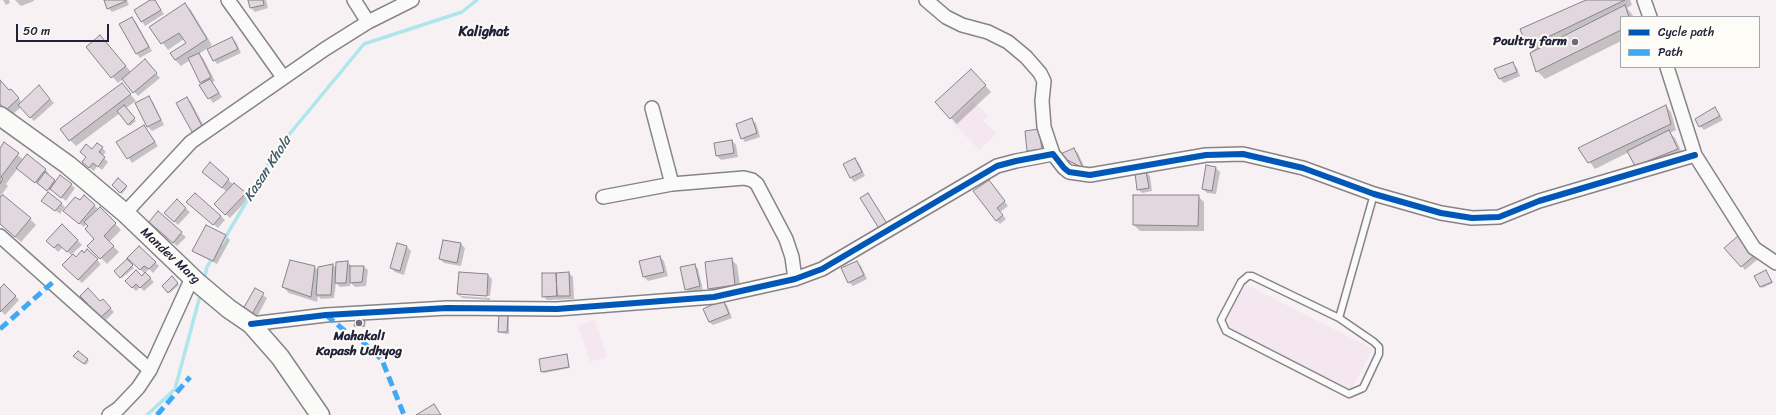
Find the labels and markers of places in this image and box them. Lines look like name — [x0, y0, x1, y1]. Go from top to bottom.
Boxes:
place label: Poultry farm — [1493, 34, 1567, 50]
marker: Poultry farm — [1570, 37, 1580, 47]
marker: Mahakali Kapash Udhyog — [354, 318, 364, 328]
place label: Mahakali Kapash Udhyog — [316, 329, 402, 360]

